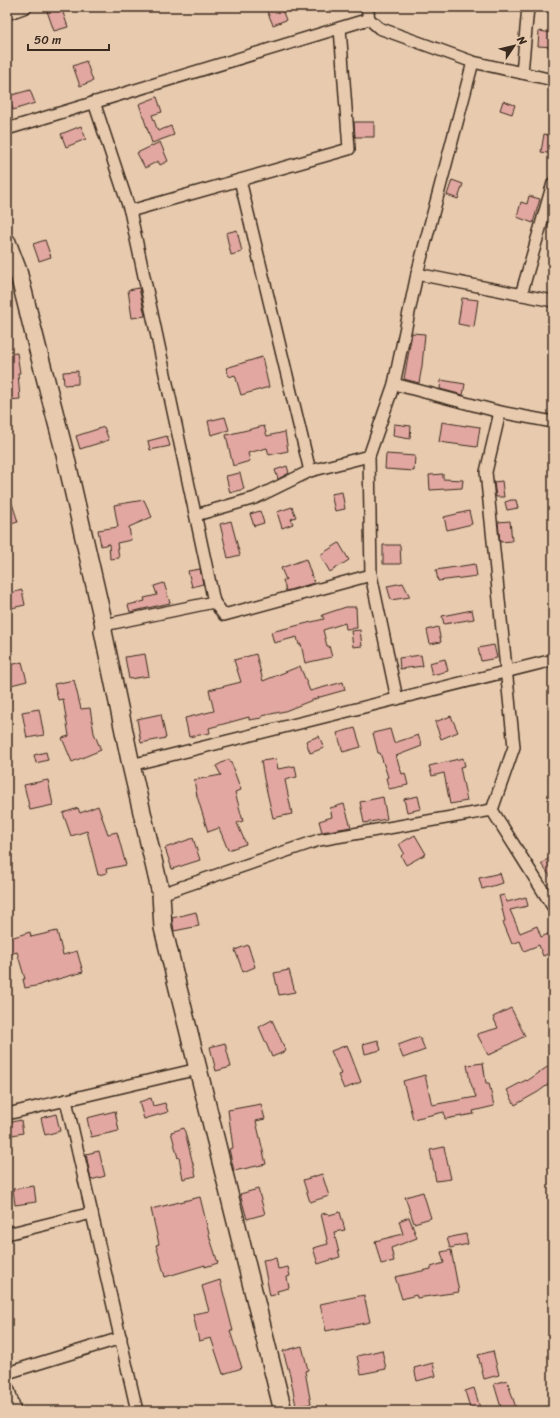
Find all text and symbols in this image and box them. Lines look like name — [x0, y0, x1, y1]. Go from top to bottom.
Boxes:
scale bar — [28, 26, 109, 52]
north arrow — [494, 26, 534, 66]
text: 50 m — [34, 29, 61, 51]
text: N — [511, 31, 532, 49]

